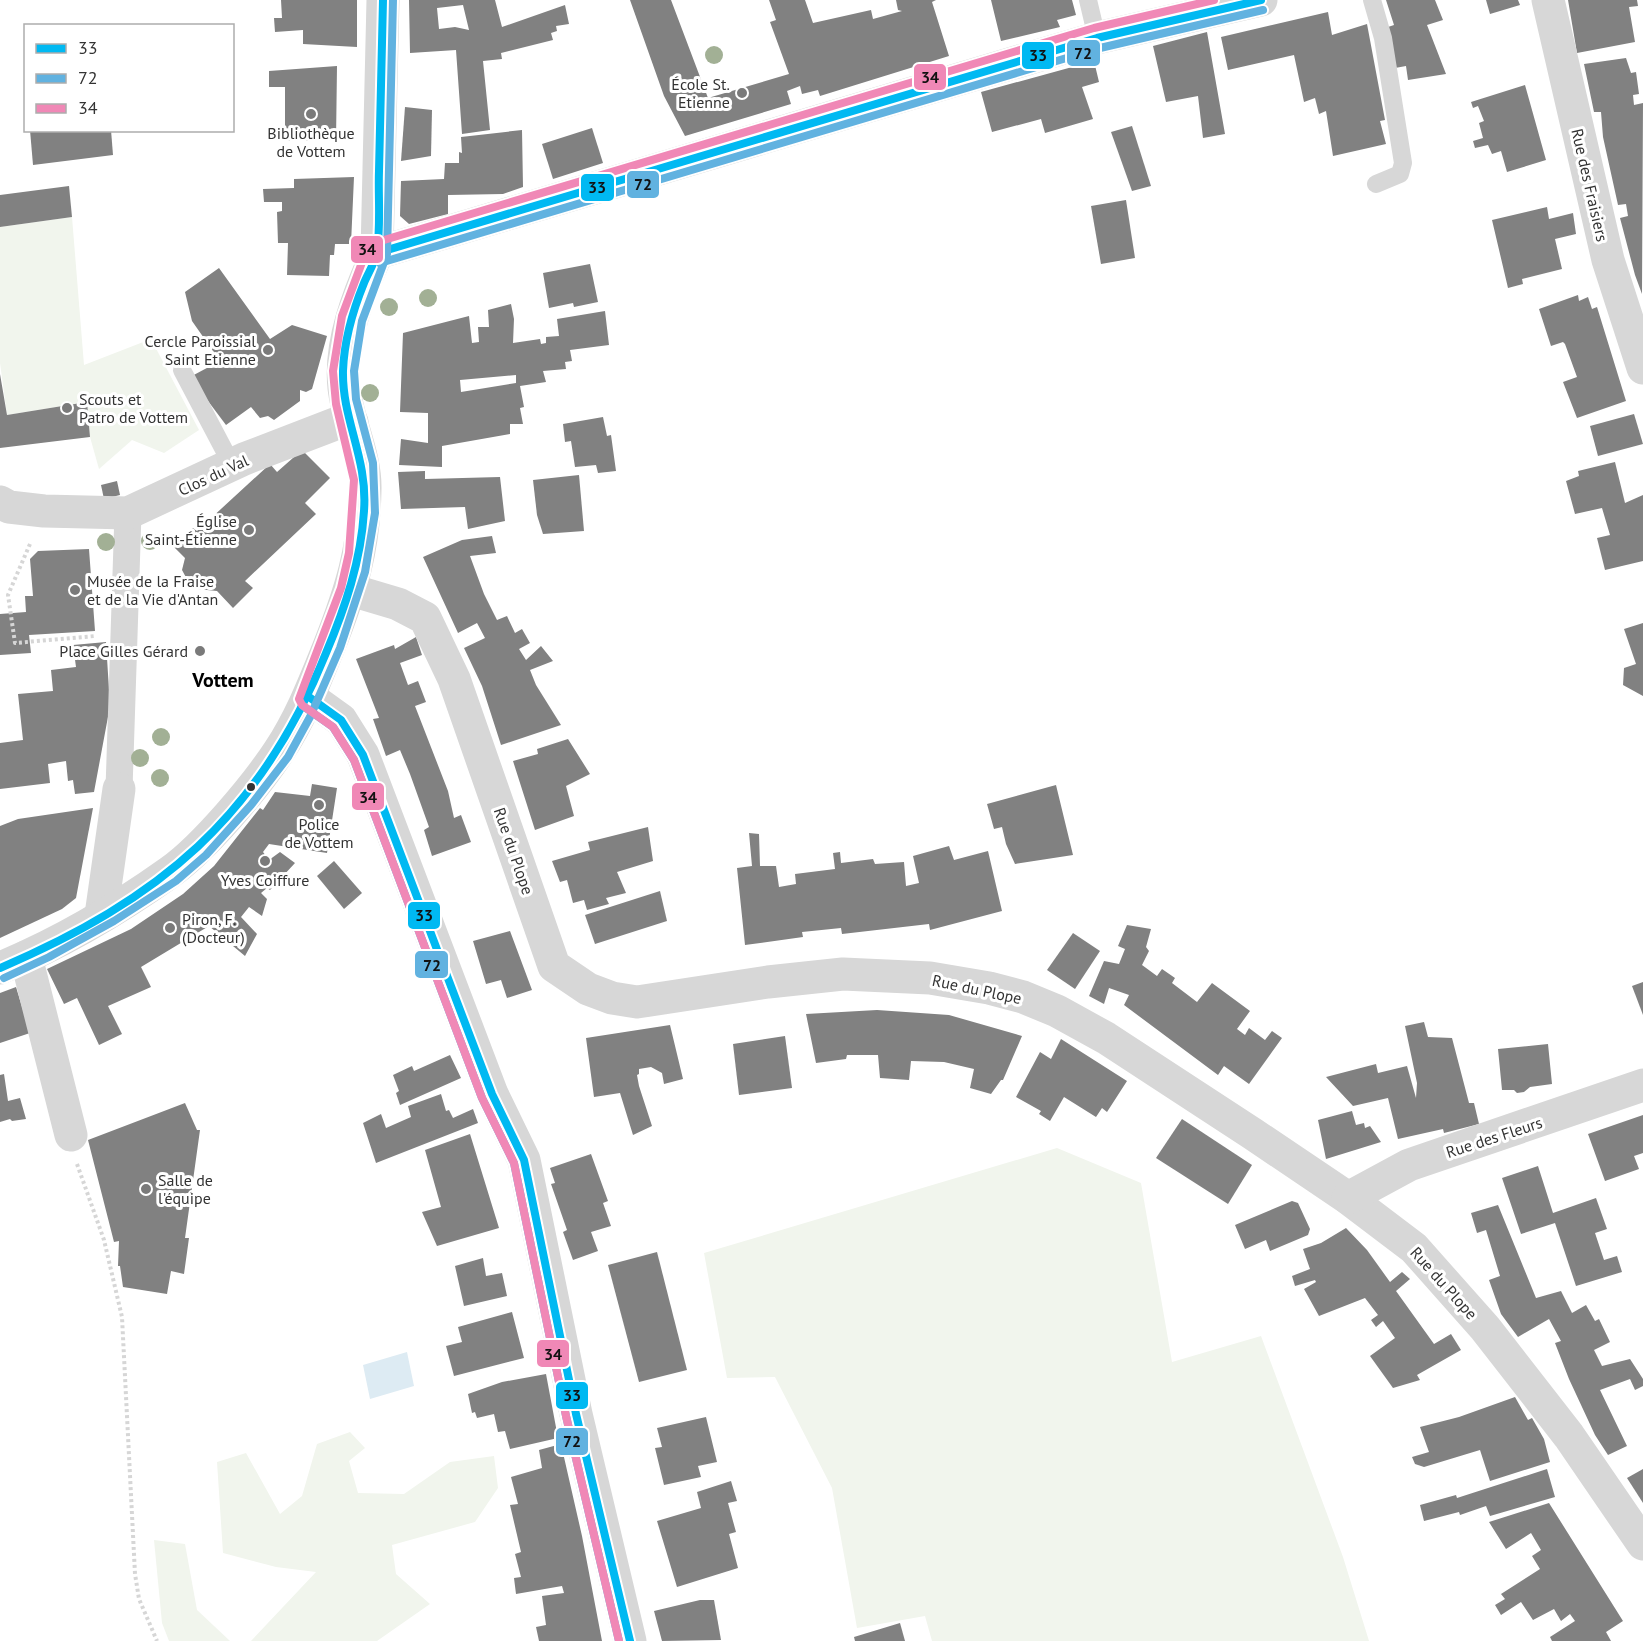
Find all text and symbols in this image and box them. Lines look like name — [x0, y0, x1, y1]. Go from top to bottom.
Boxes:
legend — [24, 24, 234, 132]
text: 33 — [78, 36, 98, 59]
line badge: 72 — [1066, 39, 1101, 67]
line badge: 33 — [1021, 41, 1055, 70]
text: 72 — [1074, 43, 1092, 63]
text: 33 — [1029, 45, 1047, 65]
line badge: 34 — [913, 63, 947, 91]
text: 72 — [78, 66, 98, 89]
text: 34 — [921, 67, 939, 87]
place label: École St. Etienne — [671, 74, 730, 112]
marker: École St. Etienne — [735, 86, 749, 100]
text: 34 — [78, 96, 98, 119]
marker: Bibliothèque de Vottem — [304, 107, 318, 121]
place label: Bibliothèque de Vottem — [267, 123, 355, 161]
street label: Rue des Fraisiers — [1567, 127, 1613, 244]
line badge: 72 — [626, 170, 660, 199]
line badge: 33 — [580, 173, 615, 202]
text: 72 — [634, 174, 652, 194]
text: 33 — [588, 177, 606, 197]
line badge: 34 — [350, 235, 384, 264]
text: 34 — [358, 239, 376, 259]
place label: Cercle Paroissial Saint Etienne — [145, 331, 256, 369]
marker: Cercle Paroissial Saint Etienne — [261, 343, 275, 357]
place label: Scouts et Patro de Vottem — [79, 389, 188, 427]
marker: Scouts et Patro de Vottem — [60, 401, 74, 415]
street label: Clos du Val — [175, 450, 252, 500]
place label: Église Saint-Étienne — [145, 511, 237, 549]
marker: Église Saint-Étienne — [242, 523, 256, 537]
place label: Musée de la Fraise et de la Vie d'Antan — [87, 571, 218, 609]
marker: Musée de la Fraise et de la Vie d'Antan — [68, 583, 82, 597]
place label: Place Gilles Gérard — [59, 641, 188, 661]
marker: Place Gilles Gérard — [193, 644, 207, 658]
district label: Vottem — [191, 667, 254, 693]
unlabelled marker — [245, 781, 257, 793]
line badge: 34 — [351, 782, 385, 811]
text: 34 — [359, 787, 377, 807]
marker: Police de Vottem — [312, 798, 326, 812]
street label: Rue du Plope — [490, 805, 538, 897]
place label: Police de Vottem — [284, 814, 354, 852]
marker: Yves Coiffure — [258, 854, 272, 868]
place label: Yves Coiffure — [221, 870, 309, 890]
line badge: 33 — [407, 901, 441, 930]
text: 33 — [415, 905, 433, 925]
place label: Piron, F. (Docteur) — [182, 909, 245, 947]
marker: Piron, F. (Docteur) — [163, 921, 177, 935]
line badge: 72 — [414, 950, 449, 979]
text: 72 — [423, 955, 441, 975]
street label: Rue du Plope — [930, 970, 1024, 1008]
street label: Rue des Fleurs — [1443, 1112, 1545, 1162]
place label: Salle de l'équipe — [158, 1170, 213, 1208]
marker: Salle de l'équipe — [139, 1182, 153, 1196]
street label: Rue du Plope — [1406, 1243, 1482, 1323]
line badge: 34 — [536, 1339, 570, 1368]
text: 34 — [544, 1344, 562, 1364]
line badge: 33 — [555, 1381, 589, 1410]
text: 33 — [563, 1385, 581, 1405]
line badge: 72 — [555, 1427, 589, 1456]
text: 72 — [563, 1431, 581, 1451]

